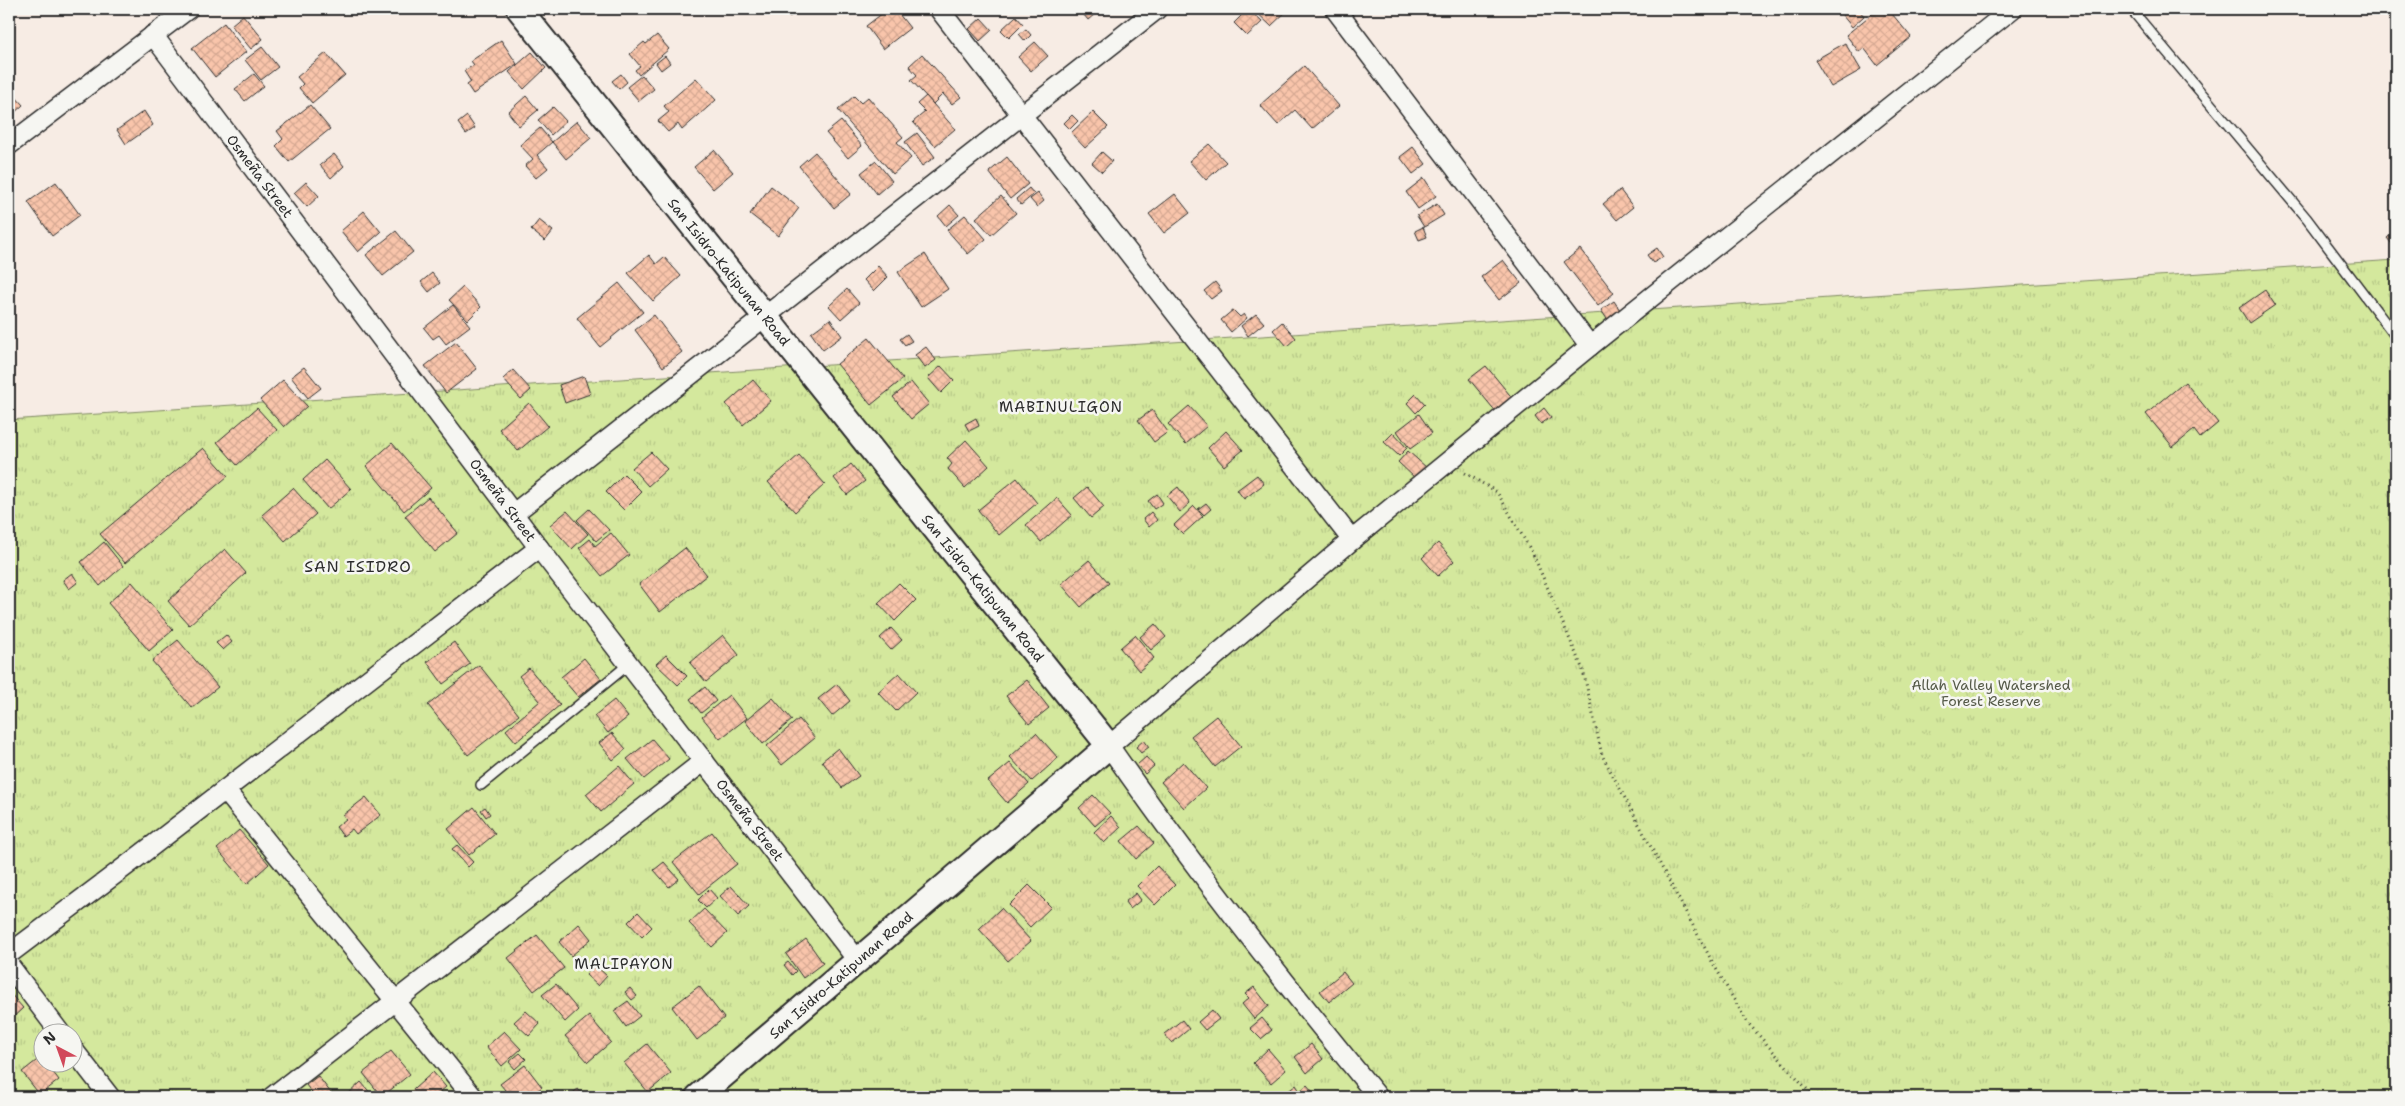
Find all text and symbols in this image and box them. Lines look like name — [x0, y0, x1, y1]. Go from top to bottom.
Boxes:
street label: Osmeña Street — [223, 131, 297, 221]
street label: San Isidro-Katipunan Road — [664, 195, 794, 350]
district label: MABINULIGON — [999, 397, 1123, 417]
street label: Osmeña Street — [466, 455, 540, 545]
street label: San Isidro-Katipunan Road — [918, 511, 1048, 666]
district label: SAN ISIDRO — [304, 556, 412, 577]
park label: Allah Valley Watershed Forest Reserve — [1911, 676, 2071, 710]
street label: Osmeña Street — [712, 775, 788, 865]
street label: San Isidro-Katipunan Road — [765, 907, 917, 1042]
district label: MALIPAYON — [574, 954, 674, 974]
north arrow — [32, 1024, 82, 1074]
text: N — [39, 1028, 60, 1049]

